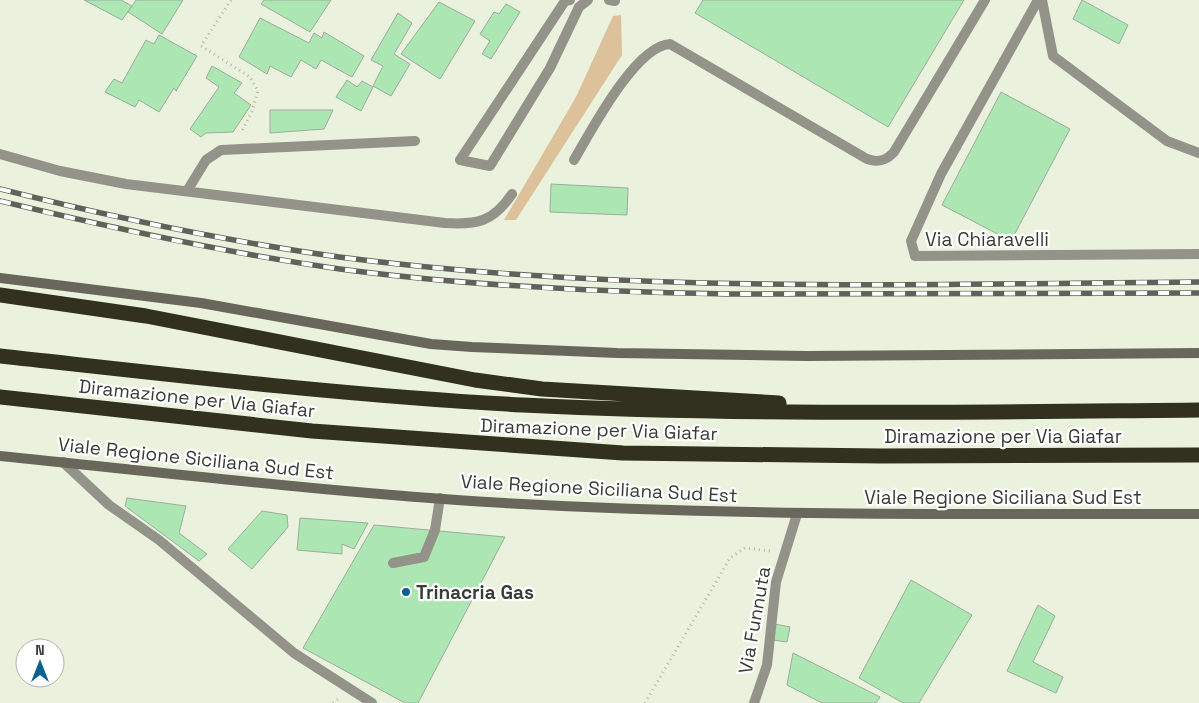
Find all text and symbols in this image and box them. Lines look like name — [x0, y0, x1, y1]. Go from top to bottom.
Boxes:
street label: Via Chiaravelli — [925, 227, 1049, 252]
street label: Diramazione per Via Giafar — [77, 374, 316, 423]
street label: Diramazione per Via Giafar — [480, 413, 718, 446]
street label: Diramazione per Via Giafar — [884, 424, 1122, 449]
street label: Viale Regione Siciliana Sud Est — [57, 432, 335, 485]
street label: Viale Regione Siciliana Sud Est — [460, 469, 738, 508]
street label: Viale Regione Siciliana Sud Est — [864, 485, 1142, 510]
street label: Via Funnuta — [733, 564, 776, 676]
place label: Trinacria Gas — [416, 580, 534, 605]
marker: Trinacria Gas — [400, 586, 412, 598]
north arrow — [15, 638, 65, 688]
text: N — [35, 641, 45, 659]

